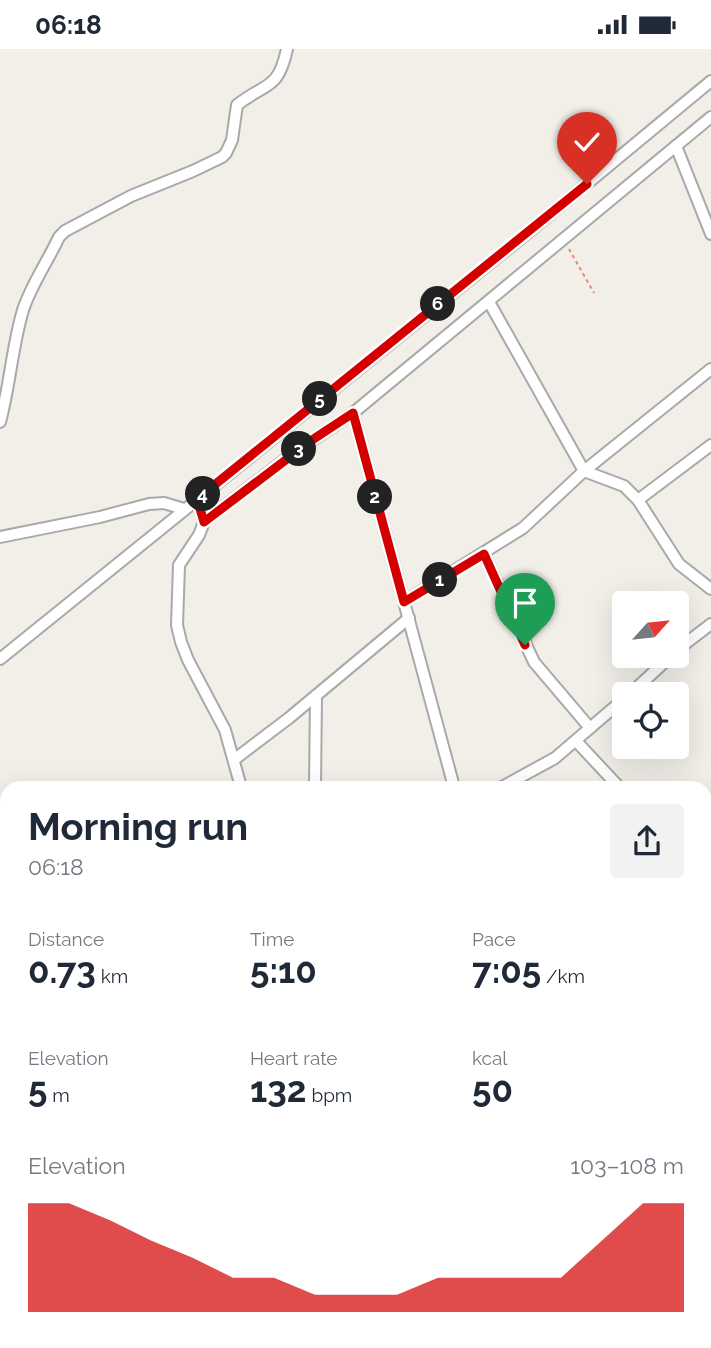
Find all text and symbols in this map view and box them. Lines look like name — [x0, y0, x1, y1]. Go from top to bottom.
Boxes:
text: 06:18 — [35, 10, 102, 40]
pin — [557, 112, 617, 184]
icon: check — [568, 123, 606, 161]
pin: 6 — [420, 287, 456, 321]
text: 6 — [432, 292, 443, 314]
pin: 5 — [302, 381, 338, 417]
text: 5 — [314, 387, 325, 409]
pin: 3 — [282, 431, 316, 467]
text: 3 — [293, 437, 304, 459]
pin: 4 — [186, 477, 220, 511]
pin: 2 — [358, 479, 392, 515]
text: 4 — [197, 482, 208, 504]
text: 2 — [369, 485, 380, 507]
pin: 1 — [422, 563, 458, 597]
text: 1 — [435, 568, 444, 590]
pin — [495, 573, 555, 645]
icon: arrive — [506, 584, 544, 622]
north arrow — [612, 591, 690, 669]
map controls — [612, 591, 689, 759]
button: locate — [612, 682, 689, 759]
text: Morning run — [28, 804, 248, 849]
button: share — [610, 804, 684, 878]
text: 06:18 — [28, 853, 84, 880]
text: Distance — [28, 928, 104, 950]
text: Time — [250, 928, 294, 950]
text: Pace — [472, 928, 516, 950]
text: 0.73 — [28, 950, 96, 991]
text: 5:10 — [250, 950, 317, 991]
text: 7:05 — [472, 950, 541, 991]
text: km — [96, 965, 128, 987]
text: /km — [541, 965, 585, 987]
text: Elevation — [28, 1047, 109, 1069]
text: Heart rate — [250, 1047, 338, 1069]
text: kcal — [472, 1047, 508, 1069]
text: 5 — [28, 1069, 47, 1110]
text: 132 — [250, 1069, 307, 1110]
text: 50 — [472, 1069, 513, 1110]
text: m — [47, 1084, 70, 1106]
text: bpm — [307, 1084, 352, 1106]
text: Elevation — [28, 1152, 126, 1179]
text: 103–108 m — [570, 1152, 684, 1179]

